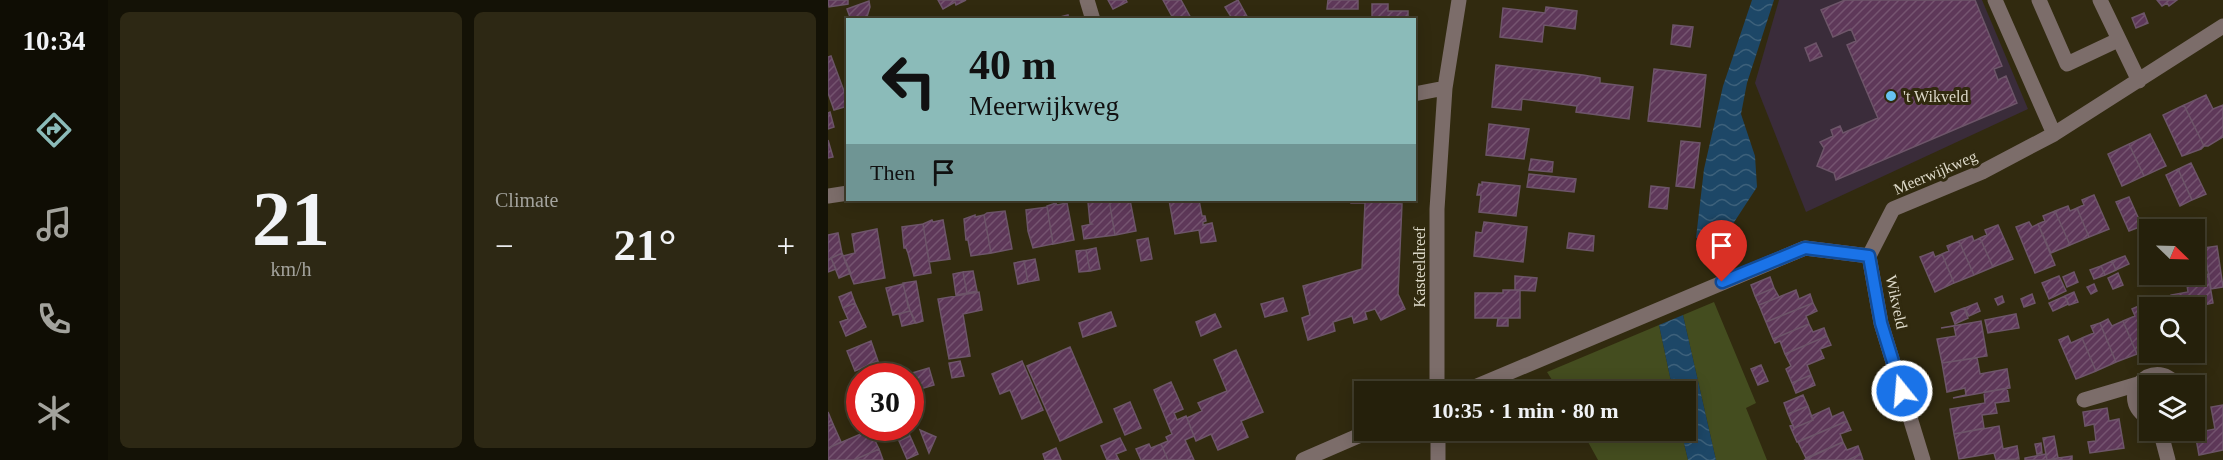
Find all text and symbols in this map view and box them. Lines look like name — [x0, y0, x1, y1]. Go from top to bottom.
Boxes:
text: 10:34 — [23, 26, 86, 56]
icon: left — [870, 42, 948, 120]
text: 40 m — [969, 42, 1057, 88]
place label: 't Wikveld — [1903, 88, 1969, 105]
marker: 't Wikveld — [1884, 89, 1898, 103]
text: Meerwijkweg — [969, 91, 1119, 121]
icon: directions — [33, 109, 75, 151]
street label: Meerwijkweg — [1891, 147, 1980, 199]
icon: arrive — [927, 156, 960, 189]
text: Then — [870, 160, 915, 185]
text: 21 — [252, 175, 330, 262]
text: Climate — [495, 189, 558, 211]
icon: music — [33, 203, 75, 245]
north arrow — [2139, 219, 2205, 285]
map controls — [2139, 219, 2205, 441]
text: 21° — [614, 220, 677, 270]
pin — [1696, 220, 1747, 282]
street label: Kasteeldreef — [1411, 226, 1428, 307]
text: − — [495, 228, 514, 264]
text: + — [776, 228, 795, 264]
icon: arrive — [1705, 229, 1738, 262]
text: km/h — [270, 258, 312, 280]
street label: Wikveld — [1883, 274, 1910, 331]
button: search — [2139, 297, 2205, 363]
icon: phone — [33, 298, 75, 340]
position arrow — [1870, 359, 1934, 423]
speed limit sign: 30 — [846, 363, 924, 441]
button: layers — [2139, 375, 2205, 441]
icon: climate — [33, 392, 75, 434]
text: 10:35 · 1 min · 80 m — [1432, 398, 1619, 423]

